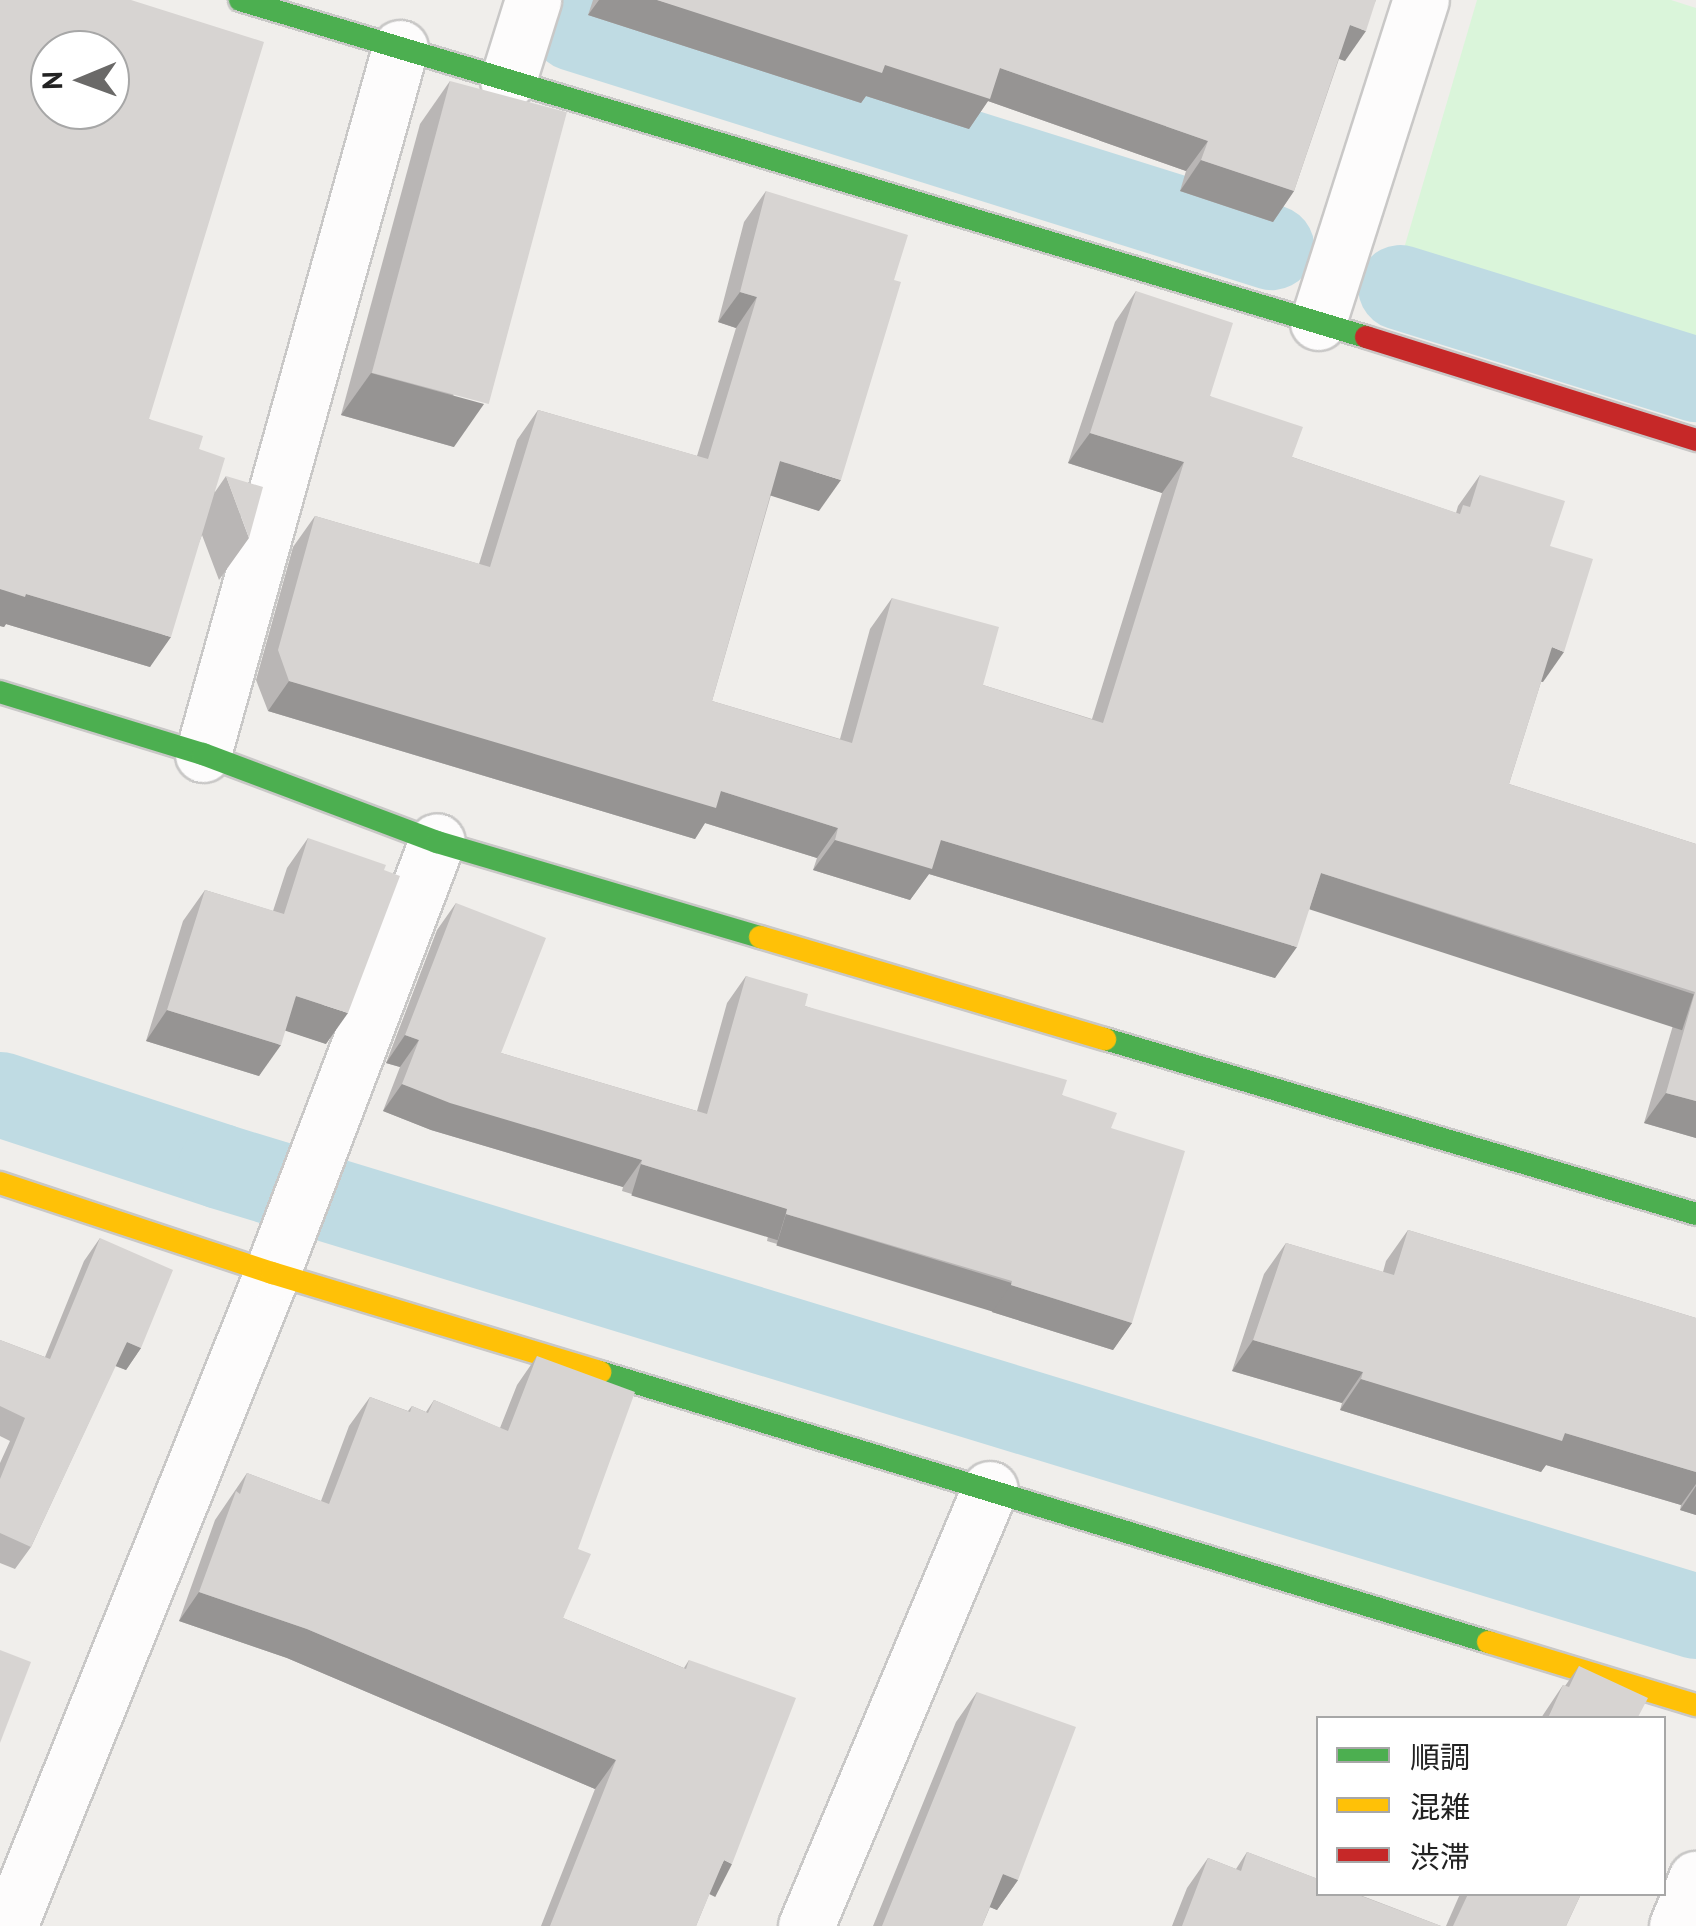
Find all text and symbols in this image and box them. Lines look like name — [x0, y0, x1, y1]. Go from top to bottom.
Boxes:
north arrow — [30, 30, 130, 130]
text: N — [33, 71, 70, 90]
legend — [1316, 1716, 1666, 1896]
text: 順調 — [1410, 1737, 1470, 1776]
text: 混雑 — [1410, 1787, 1470, 1826]
text: 渋滞 — [1410, 1837, 1470, 1876]

